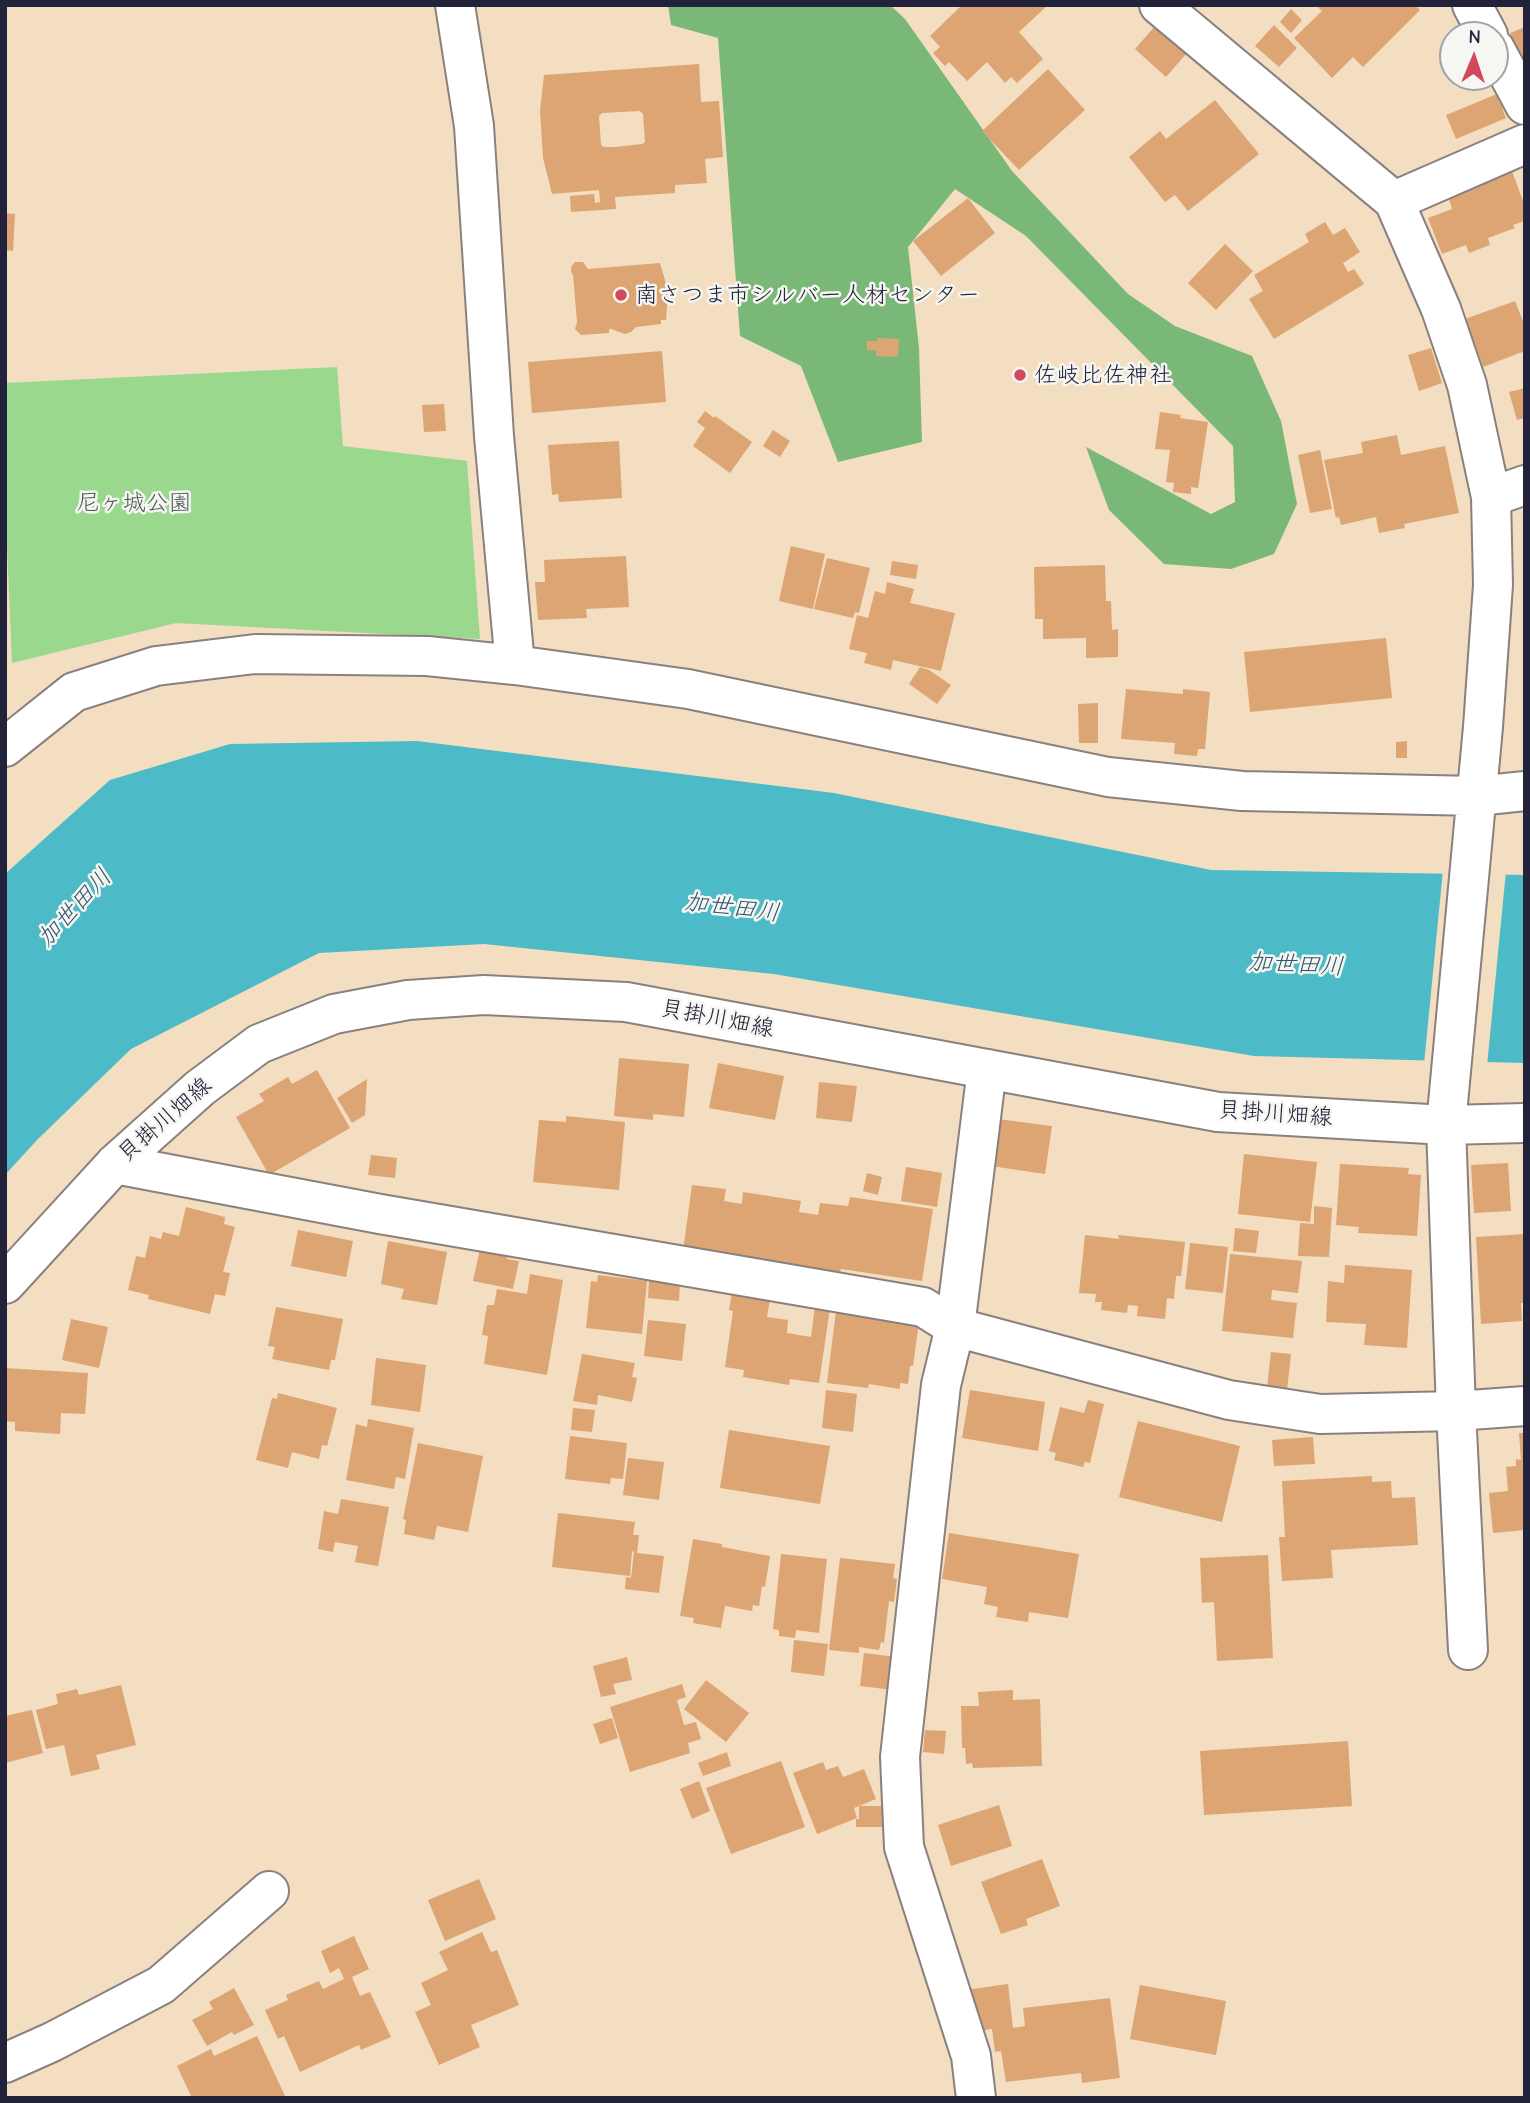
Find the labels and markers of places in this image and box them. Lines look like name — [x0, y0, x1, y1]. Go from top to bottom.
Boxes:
place label: 南さつま市シルバー人材センター — [635, 281, 980, 309]
marker: 南さつま市シルバー人材センター — [613, 287, 629, 303]
place label: 佐岐比佐神社 — [1034, 361, 1172, 389]
marker: 佐岐比佐神社 — [1012, 367, 1028, 383]

